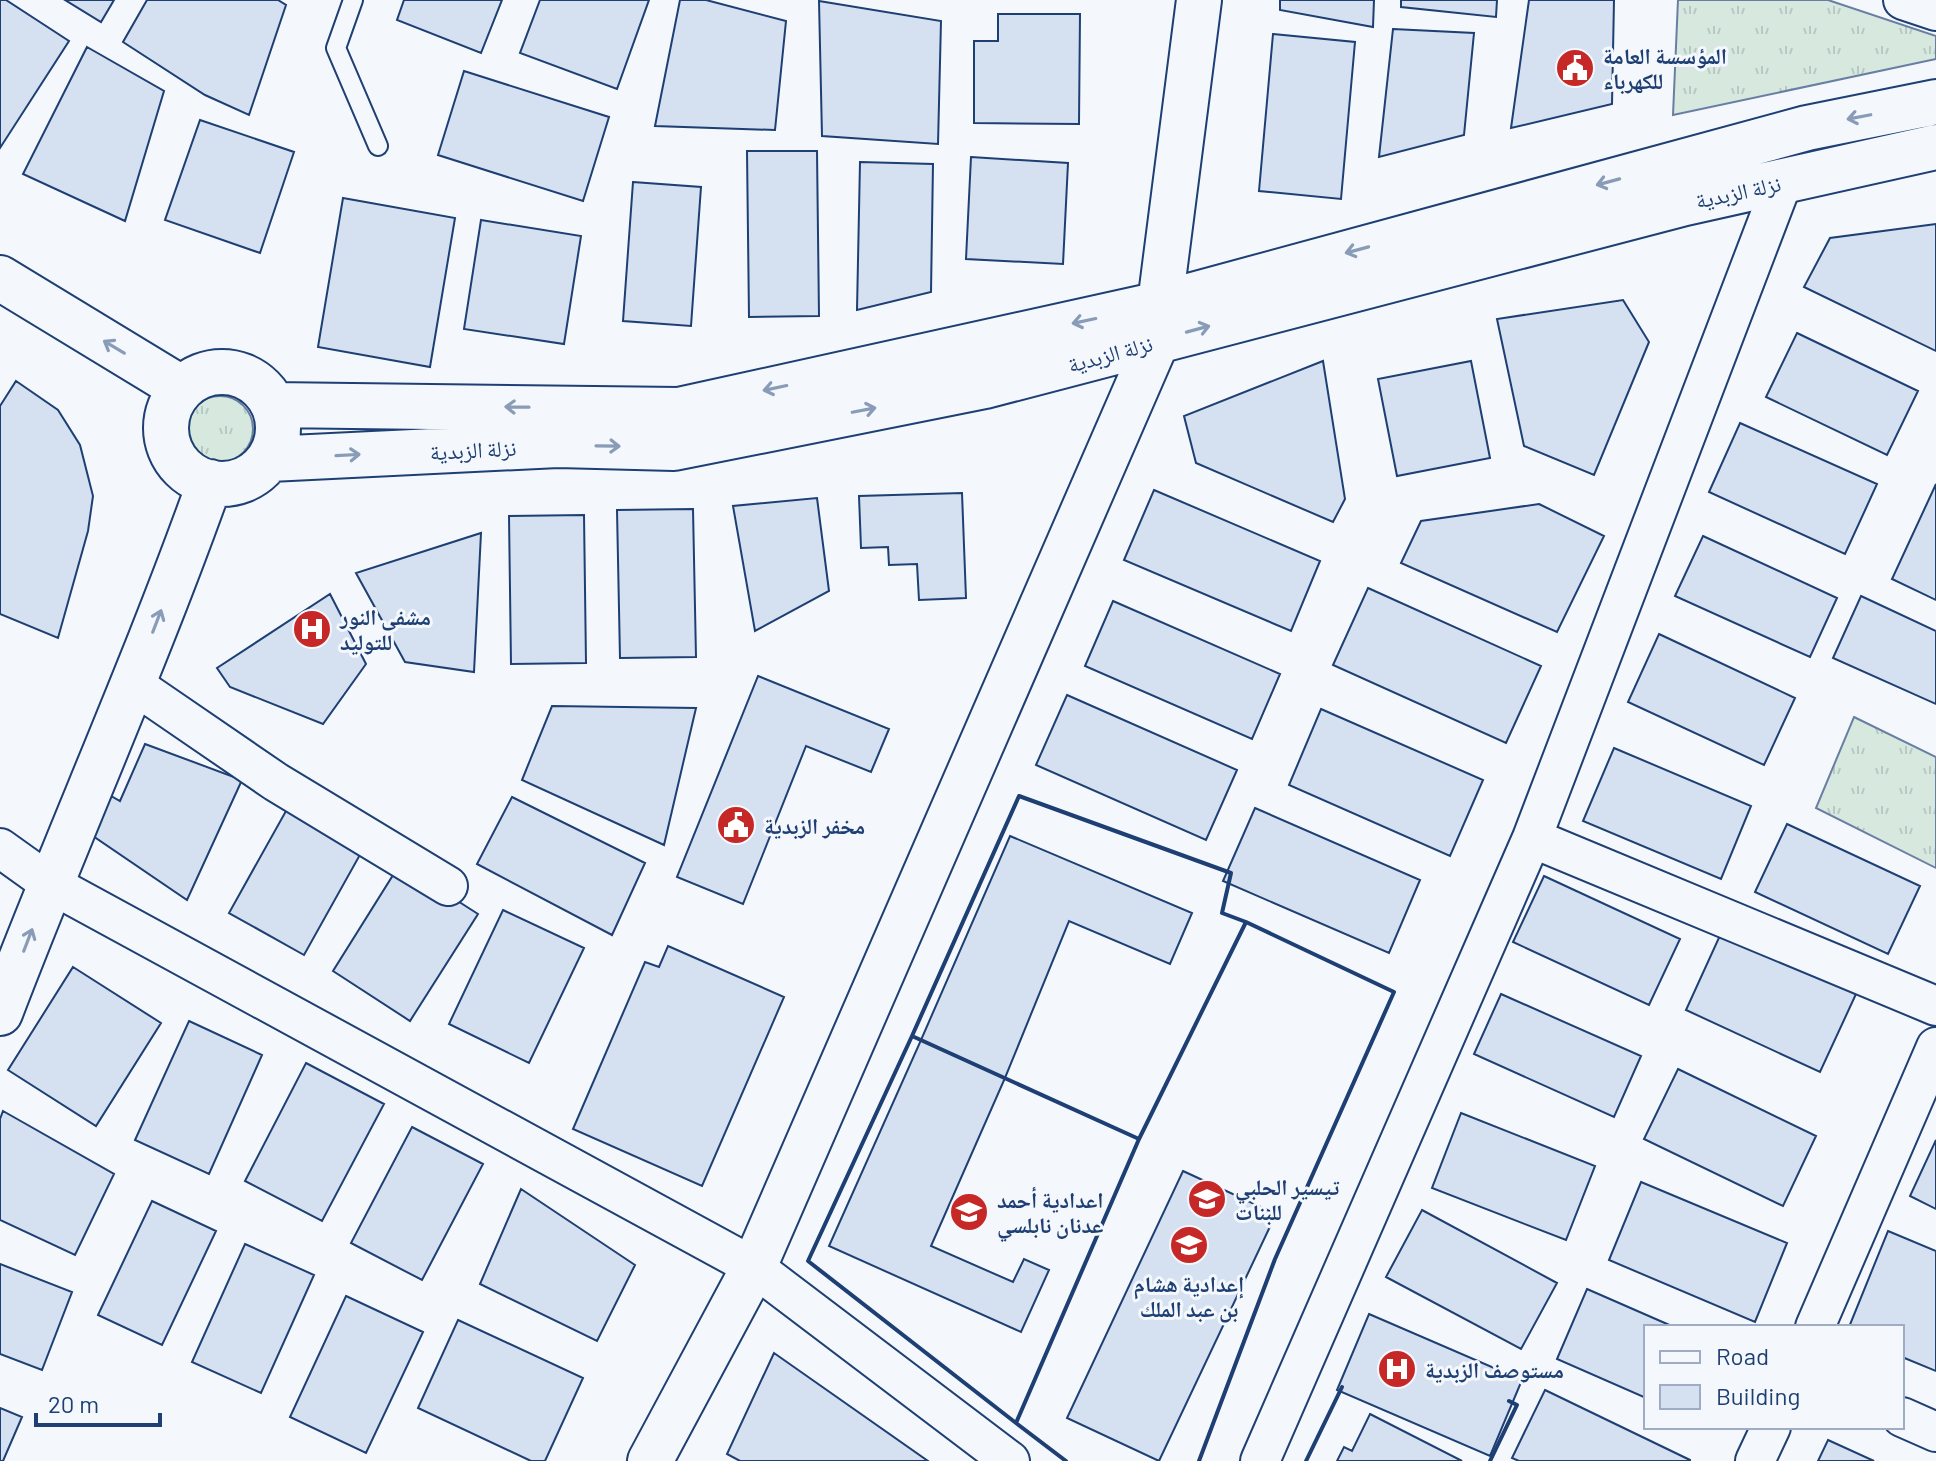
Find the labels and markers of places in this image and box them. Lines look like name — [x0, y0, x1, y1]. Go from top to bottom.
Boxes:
place label: المؤسسة العامة للكهرباء — [1603, 42, 1727, 95]
public building icon: المؤسسة العامة للكهرباء — [1554, 47, 1596, 89]
place label: مشفى النور للتوليد — [339, 603, 431, 655]
hospital icon: مشفى النور للتوليد — [291, 608, 333, 650]
public building icon: مخفر الزبدية — [715, 804, 757, 846]
place label: مخفر الزبدية — [764, 812, 865, 840]
place label: تيسير الحلبي للبنات — [1235, 1173, 1339, 1226]
school or university icon: تيسير الحلبي للبنات — [1186, 1178, 1228, 1220]
place label: اعدادية أحمد عدنان نابلسي — [997, 1186, 1104, 1242]
school or university icon: اعدادية أحمد عدنان نابلسي — [948, 1191, 990, 1233]
school or university icon: إعدادية هشام بن عبد الملك — [1168, 1224, 1210, 1266]
place label: إعدادية هشام بن عبد الملك — [1134, 1270, 1244, 1323]
hospital icon: مستوصف الزبدية — [1376, 1348, 1418, 1390]
place label: مستوصف الزبدية — [1425, 1356, 1564, 1384]

